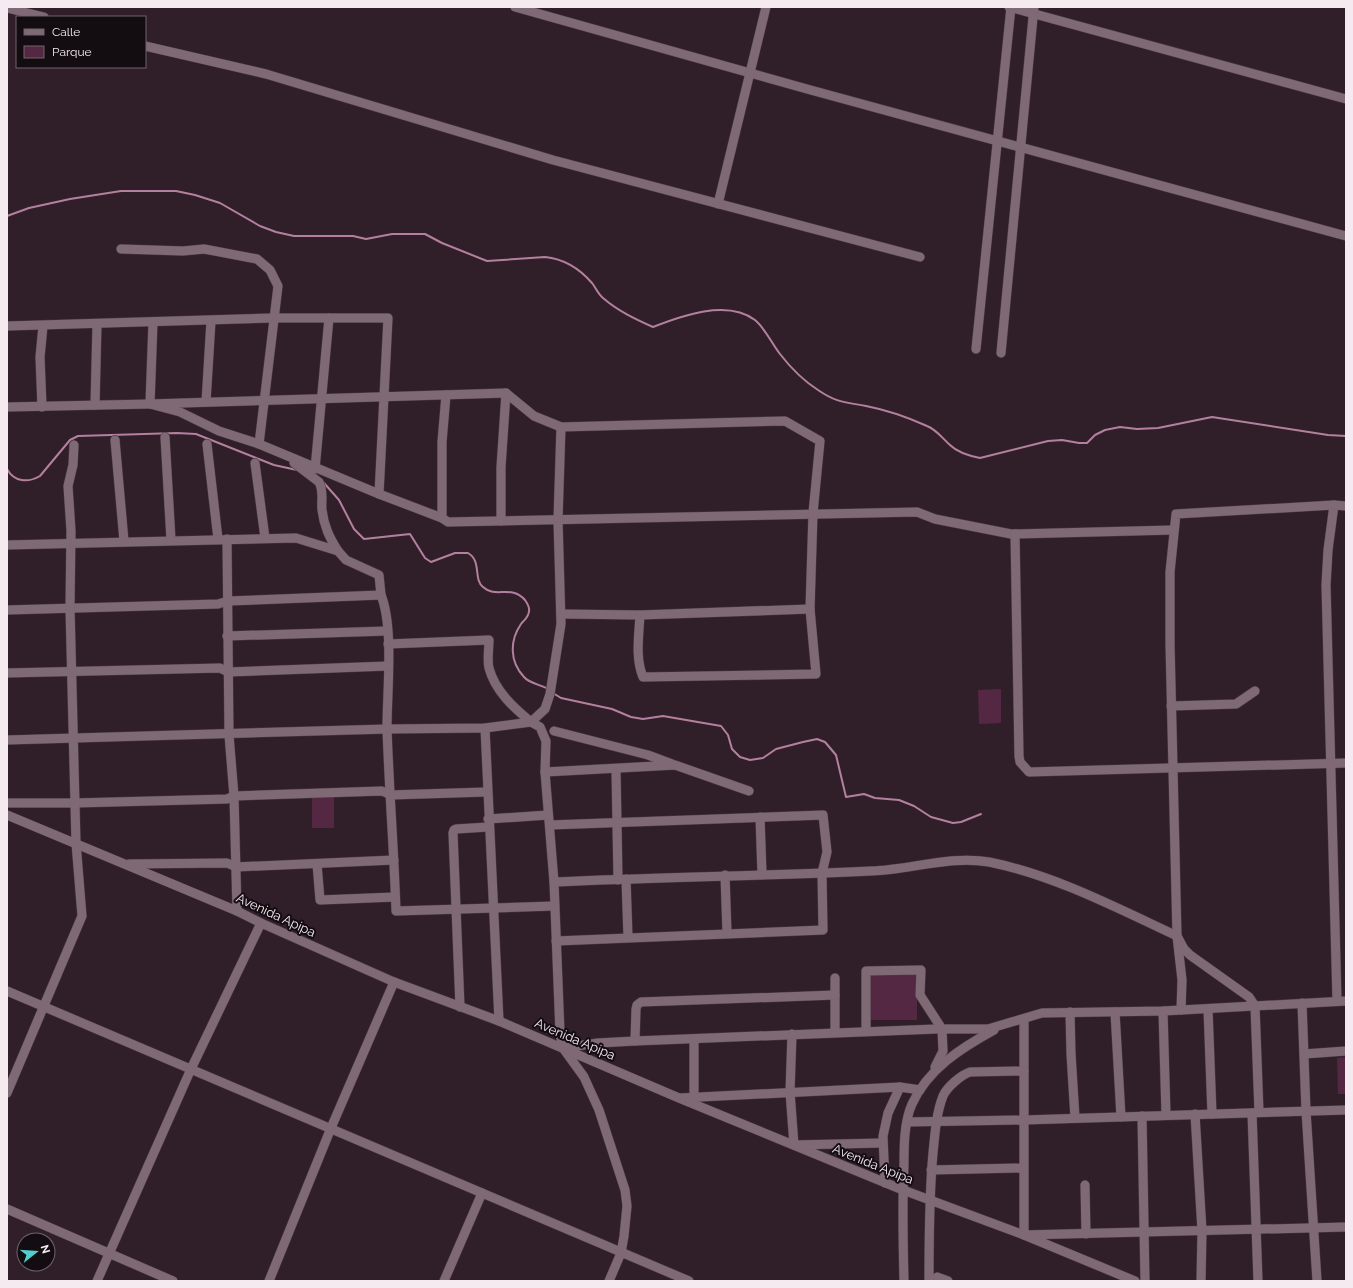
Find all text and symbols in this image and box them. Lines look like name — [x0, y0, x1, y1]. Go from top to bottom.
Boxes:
legend — [16, 16, 146, 68]
text: Calle — [52, 25, 80, 39]
text: Parque — [52, 45, 92, 59]
street label: Avenida Apipa — [234, 890, 318, 940]
street label: Avenida Apipa — [533, 1015, 617, 1063]
street label: Avenida Apipa — [830, 1141, 916, 1187]
north arrow — [16, 1232, 56, 1272]
text: N — [38, 1243, 53, 1255]

